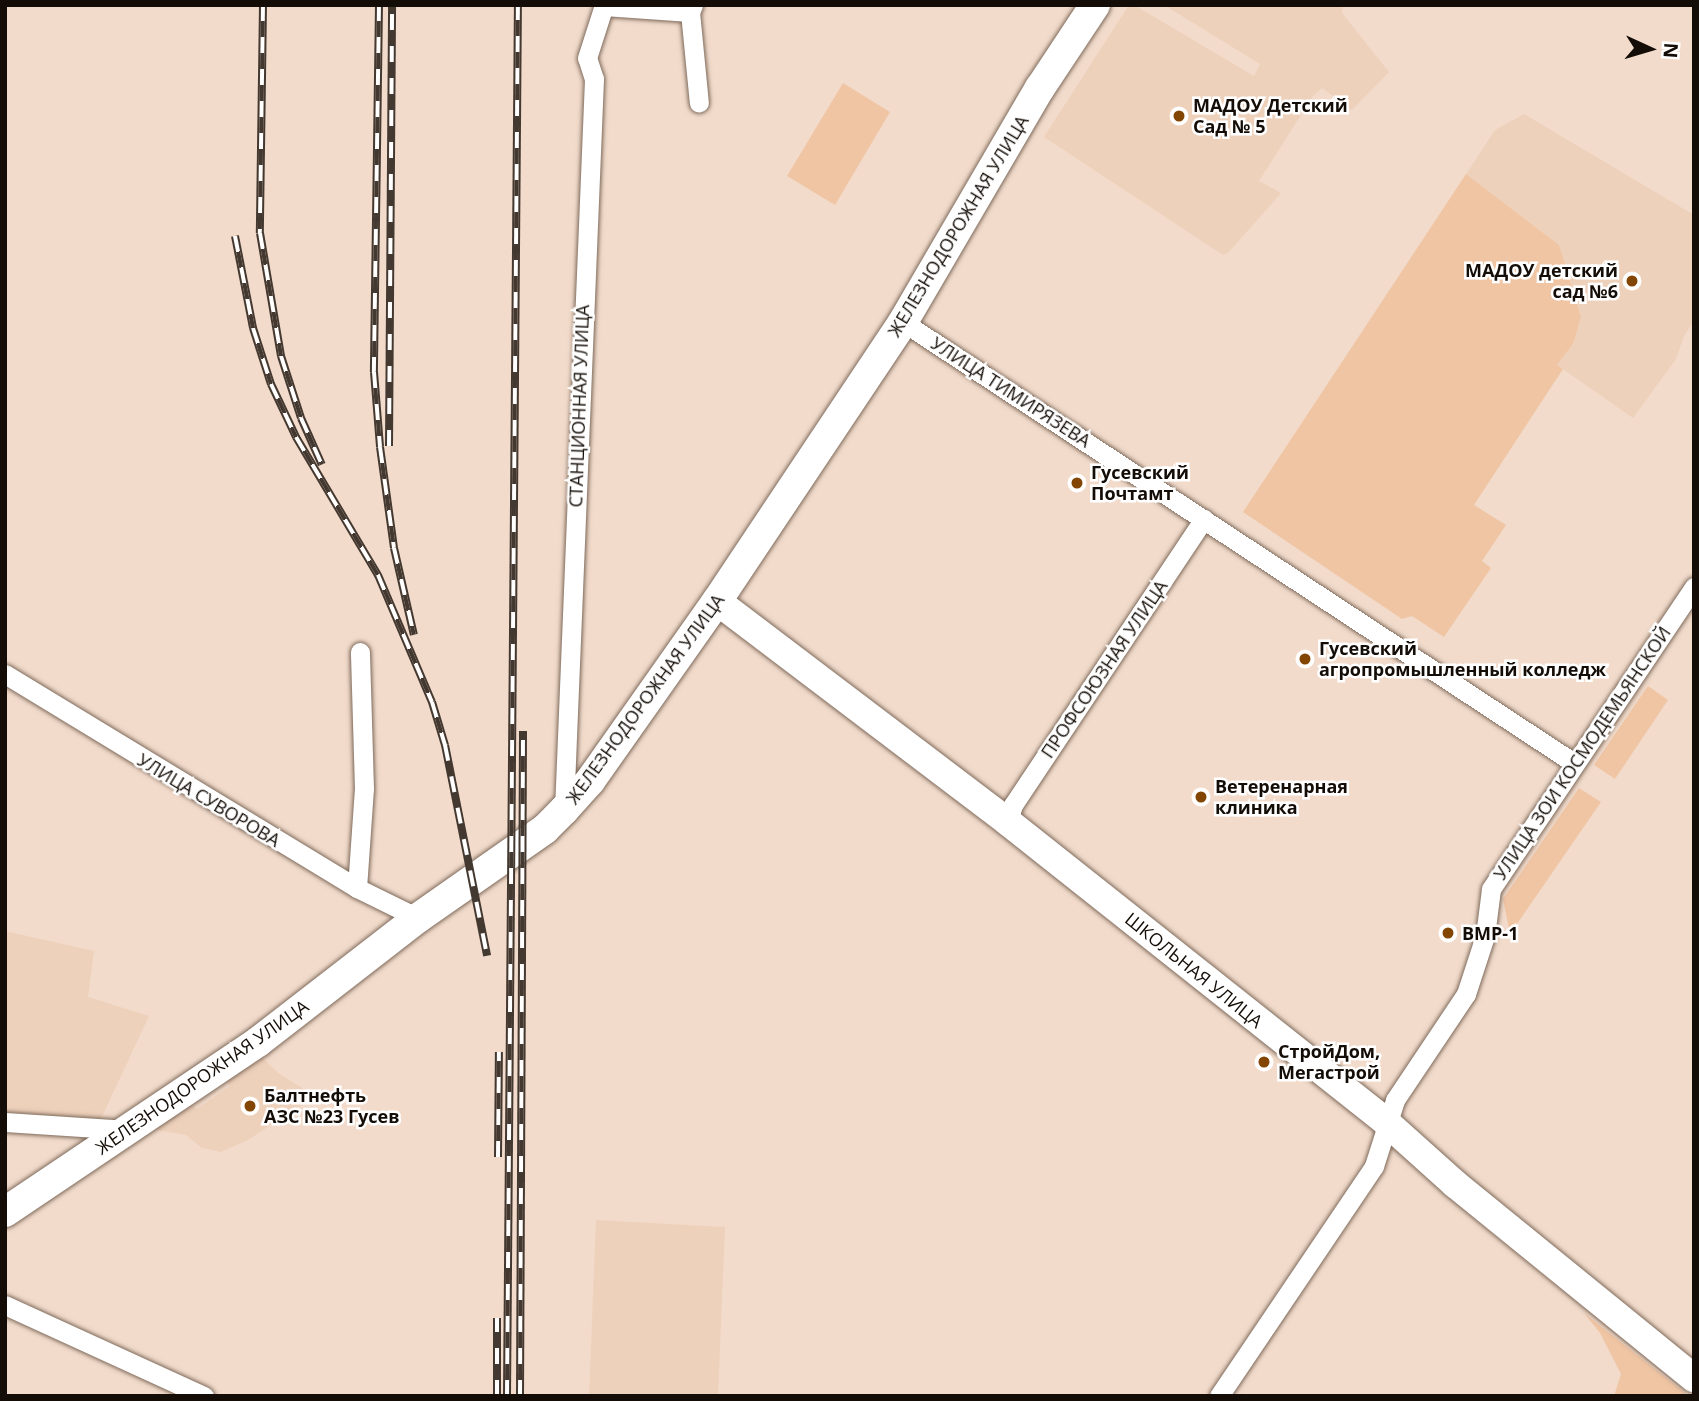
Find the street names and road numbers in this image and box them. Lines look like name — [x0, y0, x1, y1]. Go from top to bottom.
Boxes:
street label: ЖЕЛЕЗНОДОРОЖНАЯ УЛИЦА — [883, 111, 1033, 341]
street label: СТАНЦИОННАЯ УЛИЦА — [565, 304, 593, 508]
street label: УЛИЦА ТИМИРЯЗЕВА — [927, 332, 1095, 452]
street label: ПРОФСОЮЗНАЯ УЛИЦА — [1036, 576, 1172, 762]
street label: ЖЕЛЕЗНОДОРОЖНАЯ УЛИЦА — [561, 590, 729, 808]
street label: УЛИЦА ЗОИ КОСМОДЕМЬЯНСКОЙ — [1489, 622, 1675, 884]
street label: УЛИЦА СУВОРОВА — [134, 749, 284, 851]
street label: ШКОЛЬНАЯ УЛИЦА — [1121, 908, 1267, 1032]
street label: ЖЕЛЕЗНОДОРОЖНАЯ УЛИЦА — [91, 995, 313, 1159]

